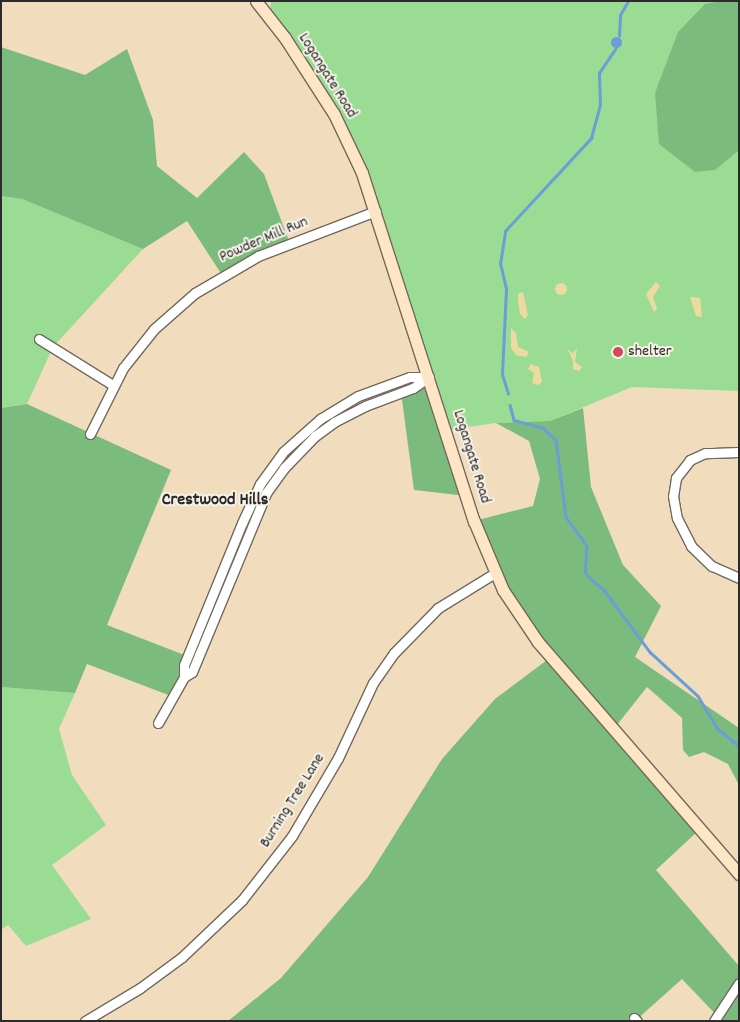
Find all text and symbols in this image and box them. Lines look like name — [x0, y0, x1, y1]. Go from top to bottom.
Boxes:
street label: Logangate Road — [293, 30, 361, 122]
street label: Powder Mill Run — [217, 213, 311, 267]
place label: shelter — [628, 342, 672, 362]
marker: shelter — [612, 346, 624, 358]
street label: Logangate Road — [448, 408, 494, 506]
district label: Crestwood Hills — [162, 490, 268, 512]
street label: Burning Tree Lane — [256, 750, 330, 852]

